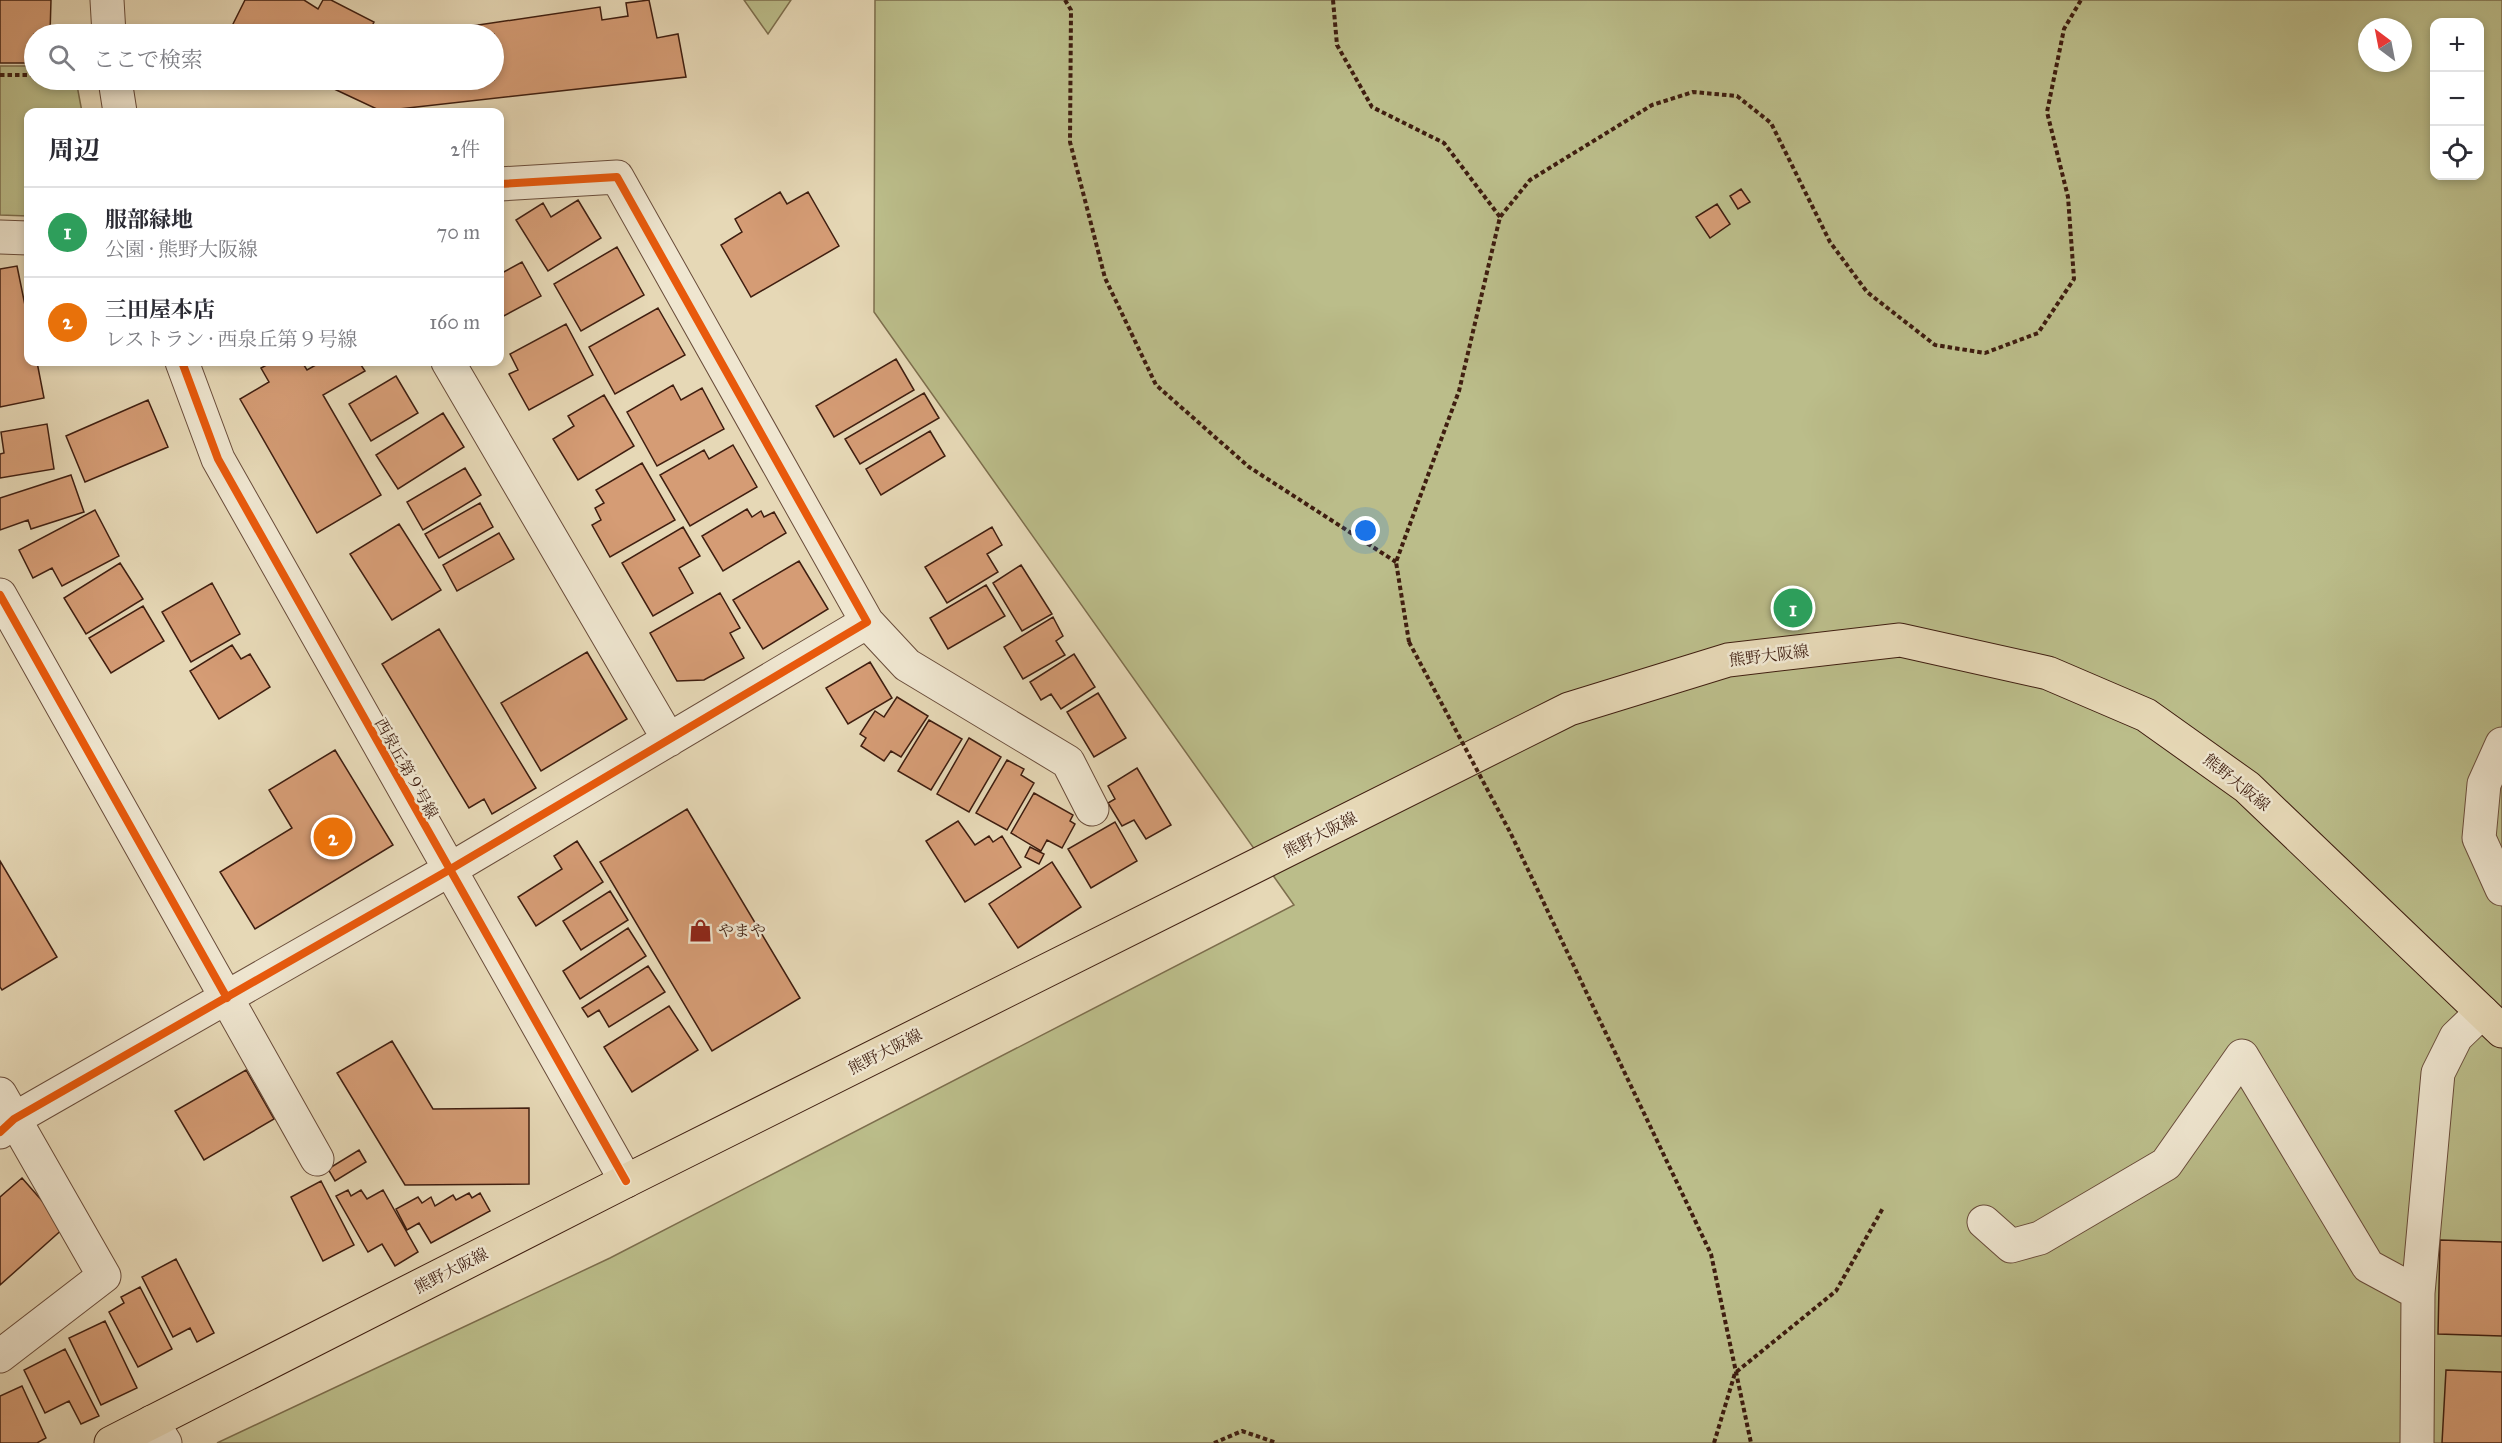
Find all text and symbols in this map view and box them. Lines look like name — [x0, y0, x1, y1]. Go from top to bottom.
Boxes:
north arrow — [2358, 18, 2412, 72]
map controls — [2430, 18, 2484, 180]
button: + — [2430, 18, 2484, 72]
search box — [24, 24, 504, 90]
icon: search — [45, 41, 78, 74]
text: ここで検索 — [93, 46, 203, 73]
button: − — [2430, 72, 2484, 126]
button: locate — [2430, 126, 2484, 180]
text: 周辺 — [48, 134, 100, 166]
text: 2件 — [450, 137, 480, 161]
text: 服部緑地 — [105, 206, 193, 233]
text: 1 — [64, 220, 71, 244]
text: 70 m — [437, 220, 480, 244]
text: 公園 · 熊野大阪線 — [105, 237, 258, 261]
text: 三田屋本店 — [105, 296, 215, 323]
text: 2 — [63, 310, 72, 334]
text: 160 m — [429, 310, 480, 334]
text: レストラン · 西泉丘第９号線 — [105, 327, 357, 351]
your location — [1351, 516, 1380, 545]
pin: 1 — [1774, 586, 1812, 630]
street label: 熊野大阪線 — [1728, 641, 1810, 670]
street label: 西泉丘第９号線 — [371, 715, 442, 822]
street label: 熊野大阪線 — [2200, 750, 2274, 815]
street label: 熊野大阪線 — [1280, 808, 1360, 861]
pin: 2 — [314, 814, 352, 860]
shop icon: やまや — [687, 917, 713, 943]
place label: やまや — [718, 921, 766, 940]
street label: 熊野大阪線 — [845, 1025, 925, 1078]
street label: 熊野大阪線 — [411, 1244, 491, 1297]

